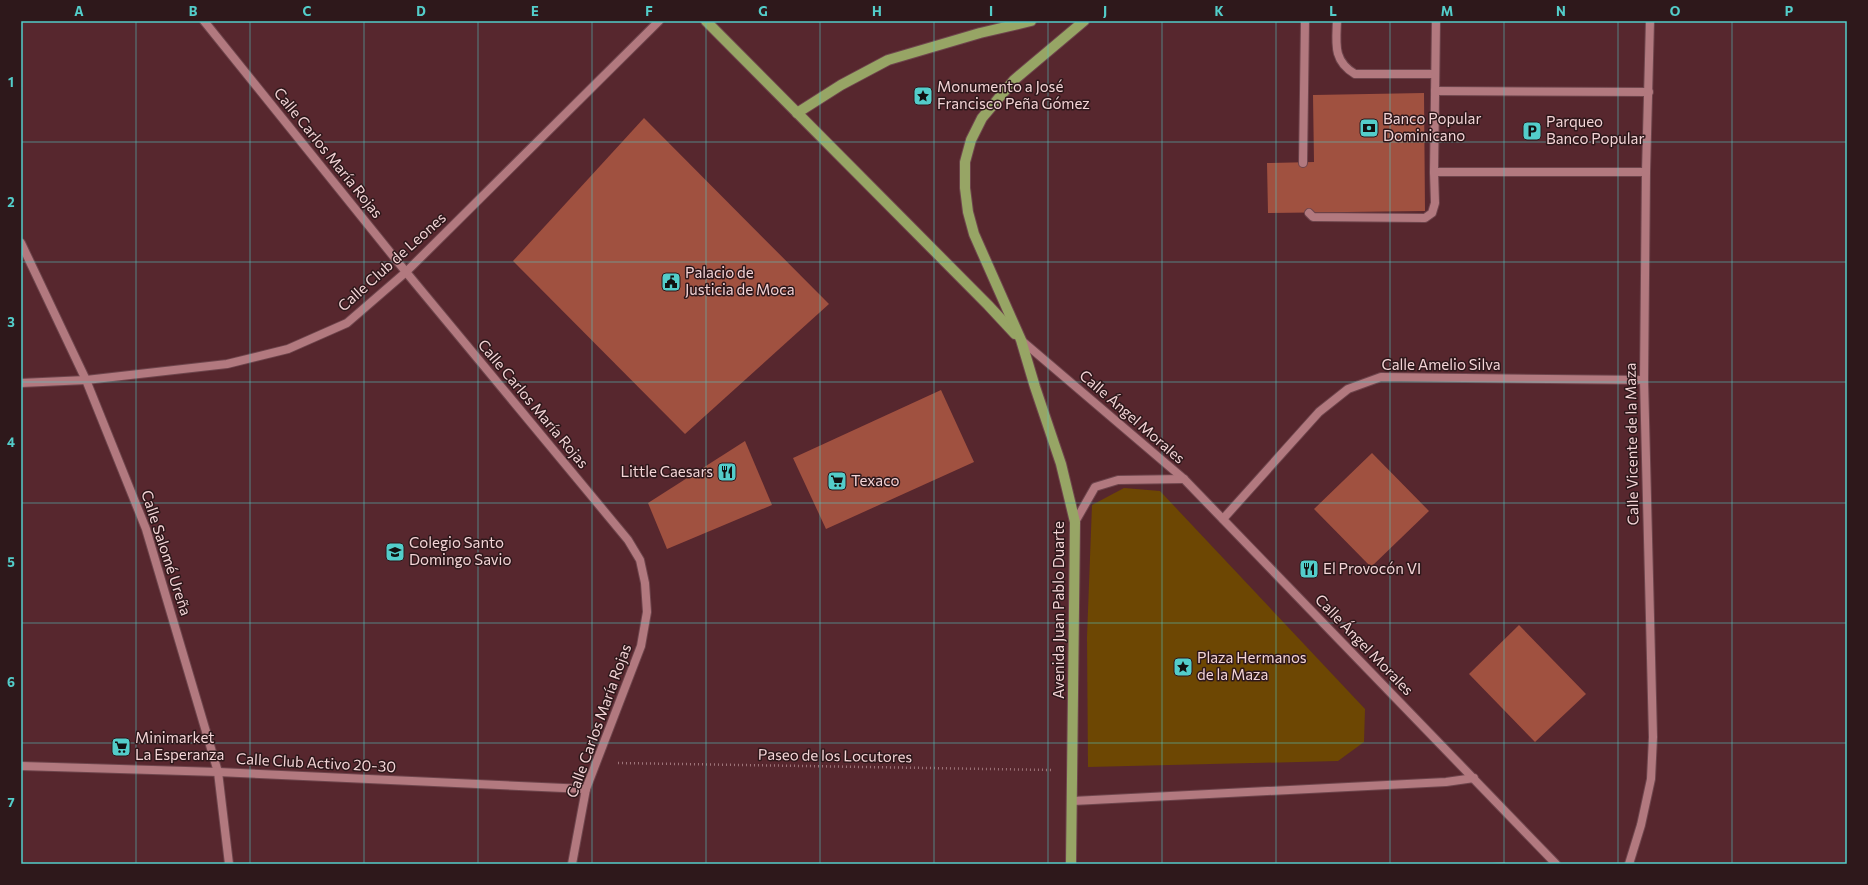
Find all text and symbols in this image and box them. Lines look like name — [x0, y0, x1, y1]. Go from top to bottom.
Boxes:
text: A — [74, 3, 84, 19]
text: B — [189, 3, 198, 19]
text: C — [303, 3, 312, 19]
text: D — [416, 3, 426, 19]
text: E — [531, 3, 539, 19]
text: F — [645, 3, 653, 19]
text: G — [758, 3, 768, 19]
text: H — [872, 3, 882, 19]
text: I — [989, 3, 993, 19]
text: J — [1103, 3, 1107, 19]
text: K — [1214, 3, 1224, 19]
text: L — [1329, 3, 1337, 19]
text: M — [1441, 3, 1453, 19]
text: N — [1556, 3, 1566, 19]
text: O — [1670, 3, 1681, 19]
text: P — [1785, 3, 1794, 19]
text: 1 — [8, 74, 14, 90]
place label: Monumento a José Francisco Peña Gómez — [937, 77, 1090, 112]
street label: Calle Carlos María Rojas — [271, 84, 387, 221]
place icon: Monumento a José Francisco Peña Gómez — [912, 85, 934, 107]
place label: Banco Popular Dominicano — [1383, 109, 1481, 144]
place label: Parqueo Banco Popular — [1546, 112, 1644, 147]
bank icon: Banco Popular Dominicano — [1358, 117, 1380, 139]
parking icon: Parqueo Banco Popular — [1521, 120, 1543, 142]
text: 2 — [7, 194, 15, 210]
street label: Calle Club de Leones — [334, 208, 449, 314]
place label: Palacio de Justicia de Moca — [685, 263, 795, 298]
public building icon: Palacio de Justicia de Moca — [660, 271, 682, 293]
text: 3 — [7, 314, 15, 330]
street label: Calle Carlos María Rojas — [475, 335, 593, 472]
street label: Calle Amelio Silva — [1381, 355, 1501, 373]
street label: Calle Vicente de la Maza — [1621, 362, 1641, 526]
street label: Calle Ángel Morales — [1076, 365, 1190, 467]
text: 4 — [7, 434, 15, 450]
restaurant icon: Little Caesars — [716, 461, 738, 483]
place label: Little Caesars — [620, 462, 713, 480]
supermarket icon: Texaco — [826, 470, 848, 492]
place label: Texaco — [851, 471, 900, 489]
street label: Calle Salomé Ureña — [138, 488, 196, 618]
street label: Avenida Juan Pablo Duarte — [1049, 521, 1067, 699]
place label: Colegio Santo Domingo Savio — [409, 533, 511, 568]
school or university icon: Colegio Santo Domingo Savio — [384, 541, 406, 563]
text: 5 — [7, 554, 15, 570]
restaurant icon: El Provocón VI — [1298, 558, 1320, 580]
place label: El Provocón VI — [1323, 559, 1421, 577]
street label: Calle Ángel Morales — [1312, 589, 1418, 699]
street label: Calle Carlos María Rojas — [562, 641, 634, 800]
place label: Plaza Hermanos de la Maza — [1197, 648, 1307, 683]
place icon: Plaza Hermanos de la Maza — [1172, 656, 1194, 678]
text: 6 — [7, 674, 15, 690]
place label: Minimarket La Esperanza — [135, 728, 224, 763]
supermarket icon: Minimarket La Esperanza — [110, 736, 132, 758]
street label: Paseo de los Locutores — [758, 745, 913, 765]
street label: Calle Club Activo 20-30 — [236, 749, 397, 775]
text: 7 — [7, 794, 15, 810]

